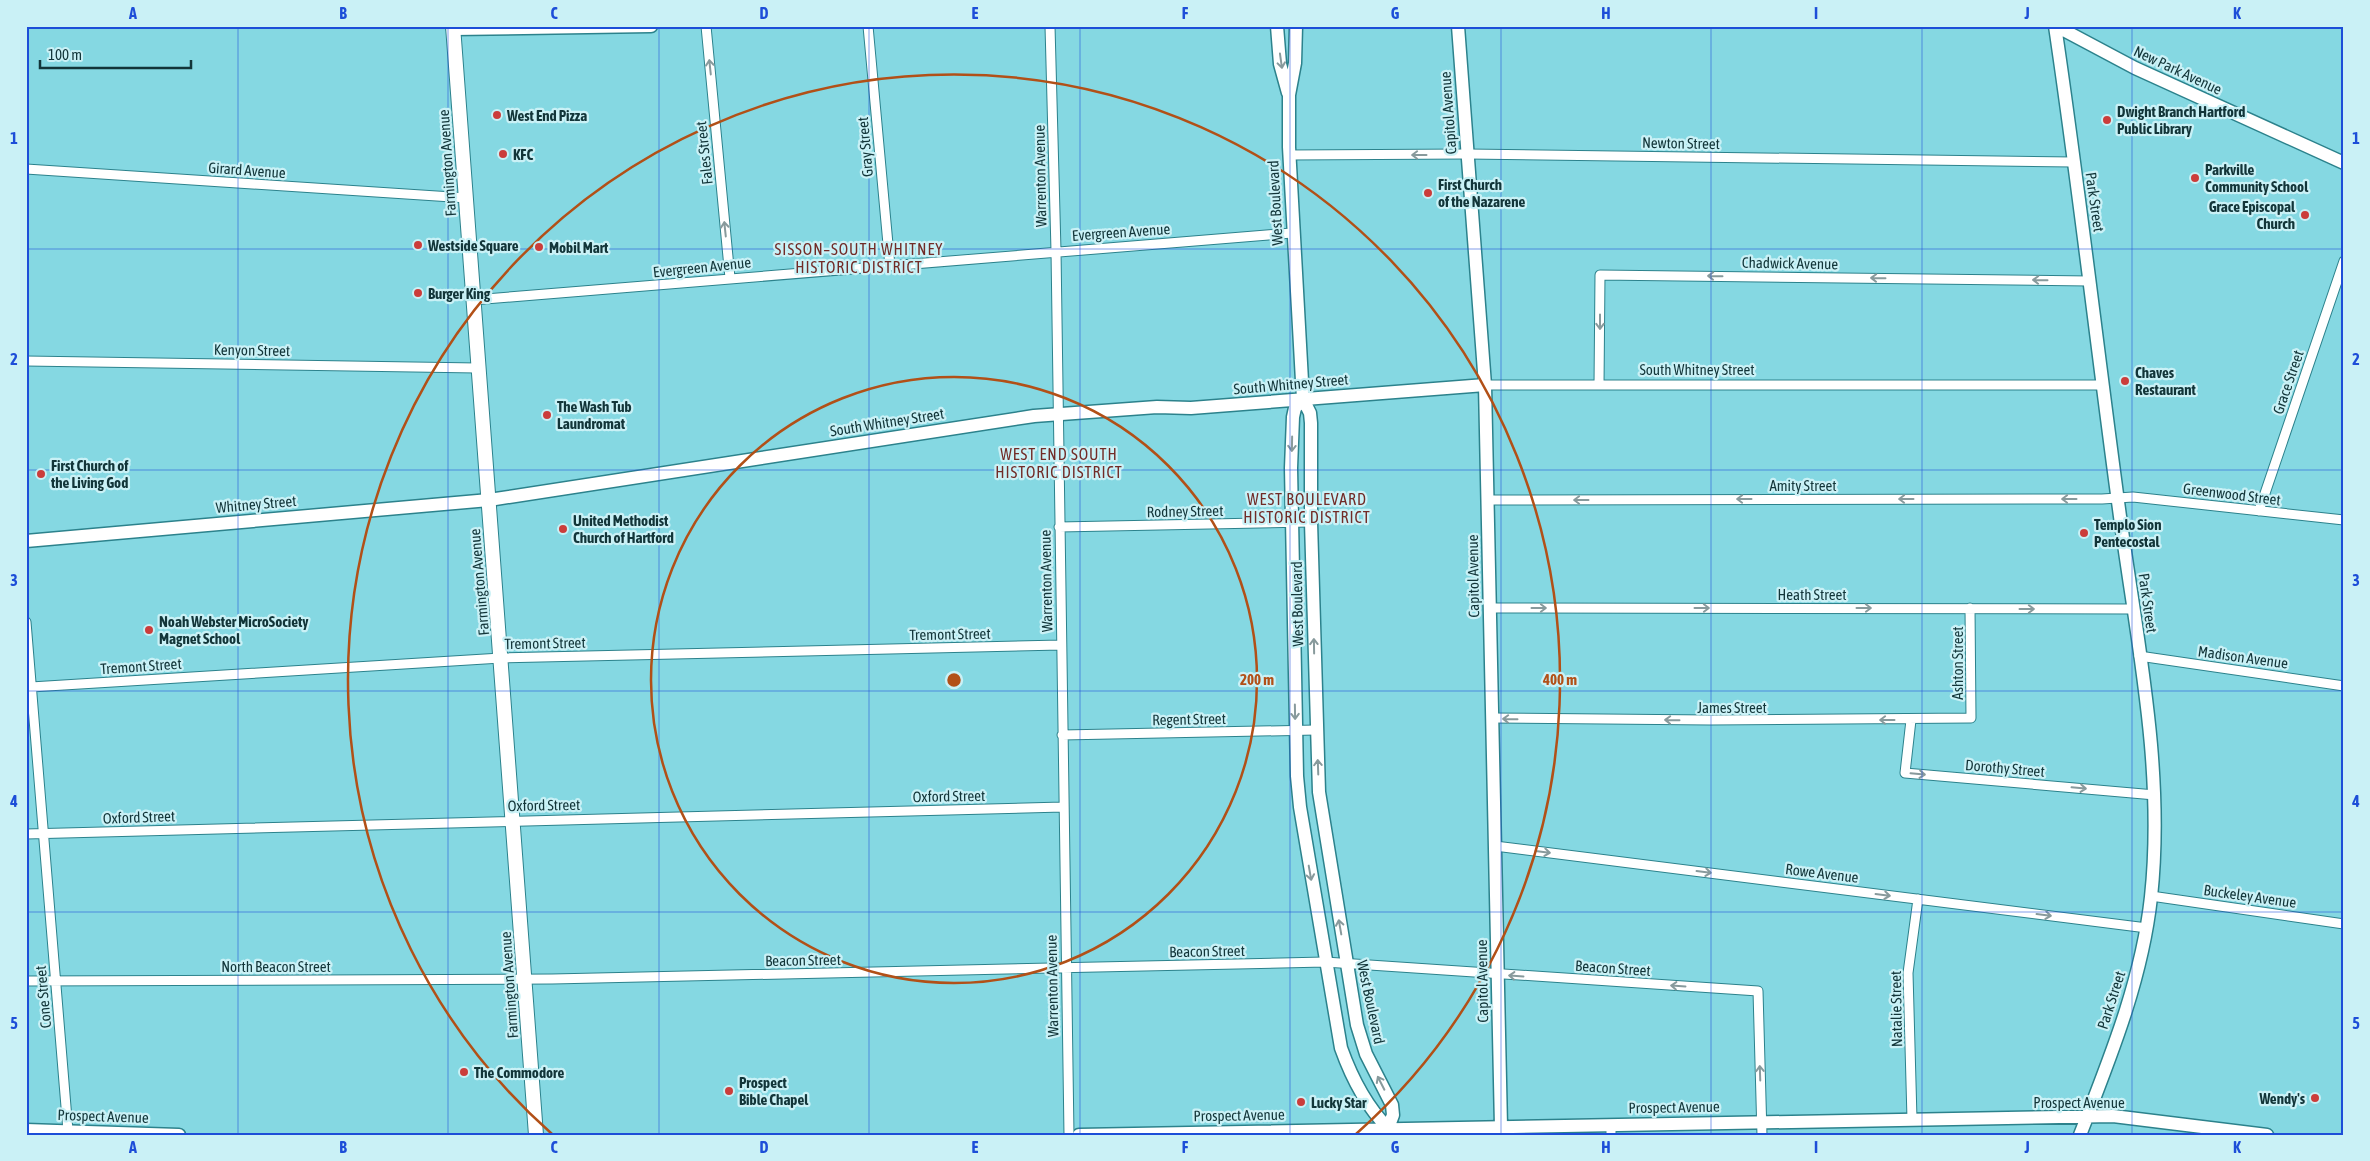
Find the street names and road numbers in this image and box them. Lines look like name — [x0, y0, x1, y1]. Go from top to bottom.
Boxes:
street label: New Park Avenue — [2131, 42, 2225, 98]
street label: Capitol Avenue — [1437, 71, 1459, 155]
street label: Farmington Avenue — [435, 109, 459, 217]
street label: Gray Street — [854, 116, 876, 178]
street label: Fales Street — [692, 120, 716, 186]
street label: Warrenton Avenue — [1031, 124, 1049, 227]
street label: Newton Street — [1642, 134, 1720, 152]
street label: Girard Avenue — [208, 159, 286, 181]
street label: West Boulevard — [1264, 160, 1286, 246]
street label: Park Street — [2082, 171, 2108, 233]
street label: Evergreen Avenue — [1071, 220, 1171, 244]
street label: Evergreen Avenue — [652, 253, 752, 281]
street label: Chadwick Avenue — [1742, 254, 1838, 272]
street label: Kenyon Street — [214, 341, 290, 359]
street label: Grace Street — [2269, 348, 2307, 416]
street label: South Whitney Street — [1639, 361, 1755, 378]
street label: South Whitney Street — [1233, 371, 1349, 397]
street label: South Whitney Street — [829, 405, 945, 439]
street label: Amity Street — [1769, 477, 1837, 494]
street label: Greenwood Street — [2182, 480, 2282, 508]
street label: Whitney Street — [215, 492, 297, 516]
street label: Rodney Street — [1146, 502, 1224, 520]
street label: Farmington Avenue — [466, 528, 492, 636]
street label: Warrenton Avenue — [1037, 529, 1055, 632]
street label: Capitol Avenue — [1464, 534, 1482, 618]
street label: West Boulevard — [1288, 561, 1306, 647]
street label: Park Street — [2135, 572, 2161, 634]
street label: Heath Street — [1777, 586, 1847, 603]
street label: Tremont Street — [909, 625, 991, 643]
street label: Ashton Street — [1949, 626, 1966, 700]
street label: Tremont Street — [504, 634, 586, 652]
street label: Madison Avenue — [2197, 642, 2289, 672]
street label: Tremont Street — [100, 655, 182, 677]
street label: James Street — [1697, 699, 1767, 716]
street label: Regent Street — [1152, 710, 1226, 728]
street label: Dorothy Street — [1965, 756, 2045, 780]
street label: Oxford Street — [913, 787, 985, 805]
street label: Oxford Street — [508, 796, 580, 814]
street label: Oxford Street — [102, 807, 176, 827]
street label: Rowe Avenue — [1784, 860, 1860, 886]
street label: Buckeley Avenue — [2203, 881, 2298, 911]
street label: Farmington Avenue — [497, 931, 521, 1039]
street label: Warrenton Avenue — [1043, 934, 1061, 1037]
street label: Capitol Avenue — [1473, 939, 1491, 1023]
street label: Beacon Street — [1169, 942, 1245, 960]
street label: Beacon Street — [765, 951, 841, 969]
street label: Beacon Street — [1575, 957, 1651, 979]
street label: North Beacon Street — [221, 958, 331, 975]
street label: West Boulevard — [1354, 958, 1388, 1046]
street label: Cone Street — [32, 965, 54, 1029]
street label: Park Street — [2094, 969, 2128, 1031]
street label: Natalie Street — [1887, 971, 1905, 1047]
street label: Prospect Avenue — [2033, 1094, 2125, 1111]
street label: Prospect Avenue — [1628, 1098, 1720, 1116]
street label: Prospect Avenue — [57, 1106, 149, 1126]
street label: Prospect Avenue — [1193, 1106, 1285, 1124]

